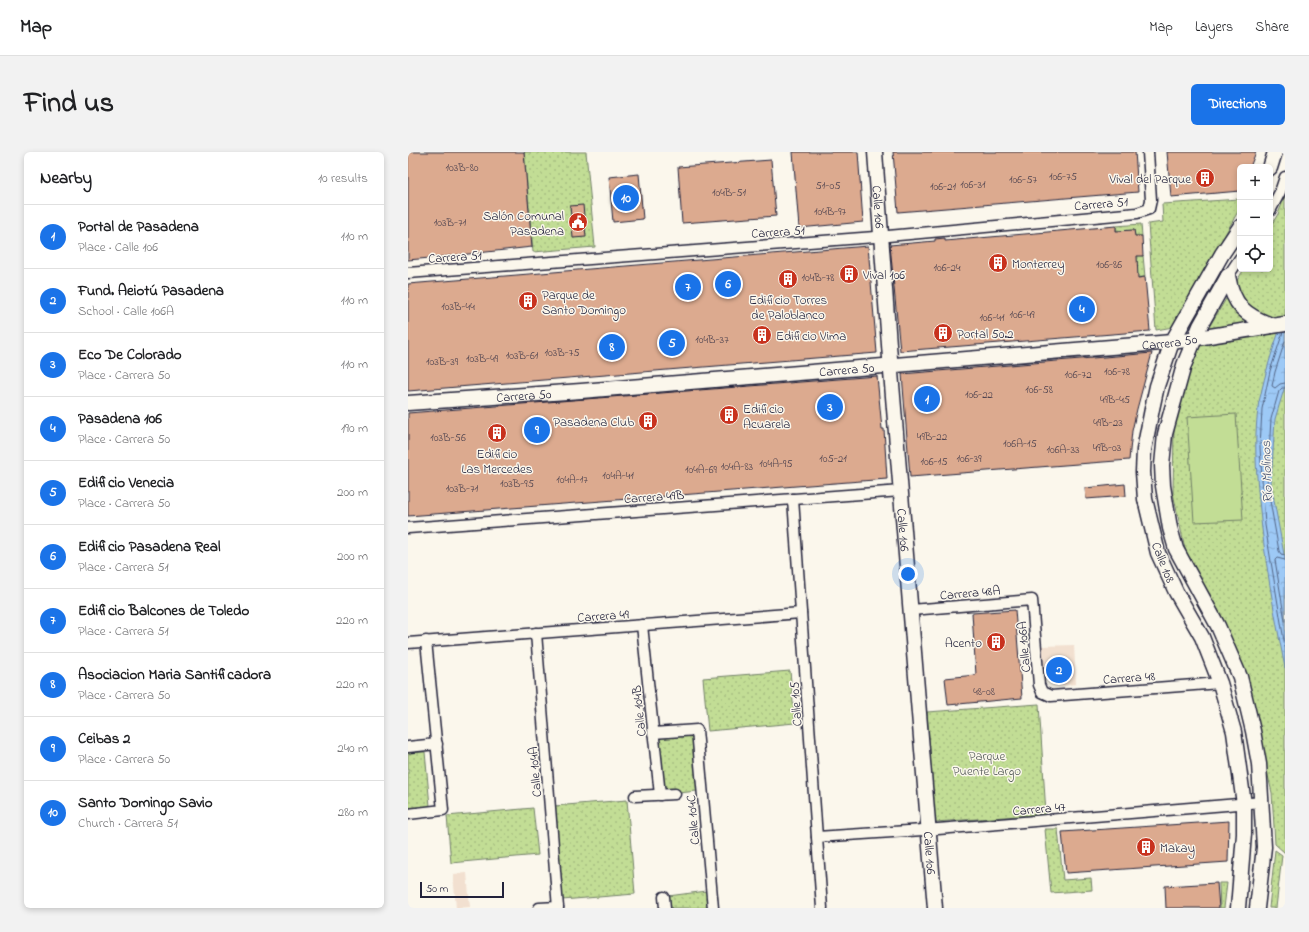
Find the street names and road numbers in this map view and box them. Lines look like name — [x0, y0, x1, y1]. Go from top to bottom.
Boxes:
street label: Calle 106 — [866, 185, 889, 229]
street label: Carrera 51 — [1073, 193, 1129, 216]
street label: Carrera 51 — [751, 221, 806, 244]
street label: Carrera 51 — [428, 246, 483, 269]
street label: Carrera 50 — [1141, 330, 1199, 355]
street label: Carrera 50 — [818, 359, 876, 382]
street label: Carrera 50 — [496, 385, 553, 408]
street label: Carrera 49B — [623, 486, 685, 509]
street label: Calle 106 — [891, 508, 914, 553]
street label: Calle 108 — [1146, 539, 1179, 586]
street label: Carrera 48A — [939, 581, 1001, 606]
street label: Carrera 49 — [577, 605, 630, 628]
street label: Calle 106A — [1013, 621, 1036, 673]
street label: Carrera 48 — [1102, 667, 1156, 690]
street label: Calle 105 — [785, 680, 808, 727]
street label: Calle 104B — [627, 684, 652, 737]
street label: Calle 104A — [524, 746, 547, 798]
street label: Calle 104C — [682, 794, 705, 846]
street label: Carrera 47 — [1012, 798, 1067, 821]
street label: Calle 106 — [918, 831, 940, 875]

